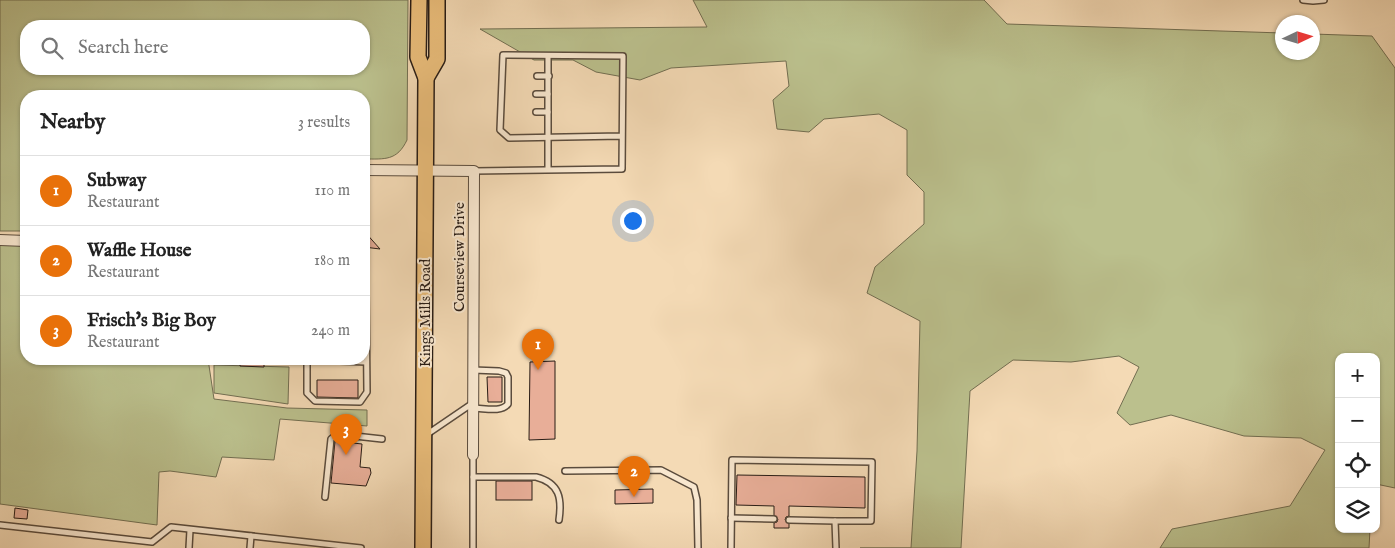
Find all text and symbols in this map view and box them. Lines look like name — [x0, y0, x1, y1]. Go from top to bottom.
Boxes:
north arrow — [1275, 15, 1320, 60]
search box — [20, 20, 370, 75]
icon: search — [38, 34, 66, 62]
text: Search here — [78, 36, 169, 60]
text: Nearby — [40, 109, 105, 136]
text: 3 results — [298, 113, 350, 133]
text: Subway — [87, 169, 146, 193]
text: 1 — [53, 181, 59, 201]
text: 110 m — [314, 181, 350, 201]
text: Restaurant — [87, 193, 160, 213]
street label: Courseview Drive — [450, 202, 469, 312]
your location — [620, 208, 646, 234]
text: Waffle House — [87, 239, 191, 263]
text: 2 — [52, 251, 60, 271]
text: 180 m — [314, 251, 350, 271]
street label: Kings Mills Road — [416, 258, 435, 367]
text: Restaurant — [87, 263, 160, 283]
text: Frisch's Big Boy — [87, 309, 216, 333]
text: 3 — [53, 321, 59, 341]
text: 240 m — [311, 321, 350, 341]
pin: 1 — [522, 329, 554, 370]
text: Restaurant — [87, 333, 160, 353]
map controls — [1335, 353, 1380, 533]
button: + — [1335, 353, 1380, 398]
button: − — [1335, 398, 1380, 443]
pin: 3 — [330, 414, 362, 455]
button: locate — [1335, 443, 1380, 488]
pin: 2 — [618, 456, 650, 497]
button: layers — [1335, 488, 1380, 533]

